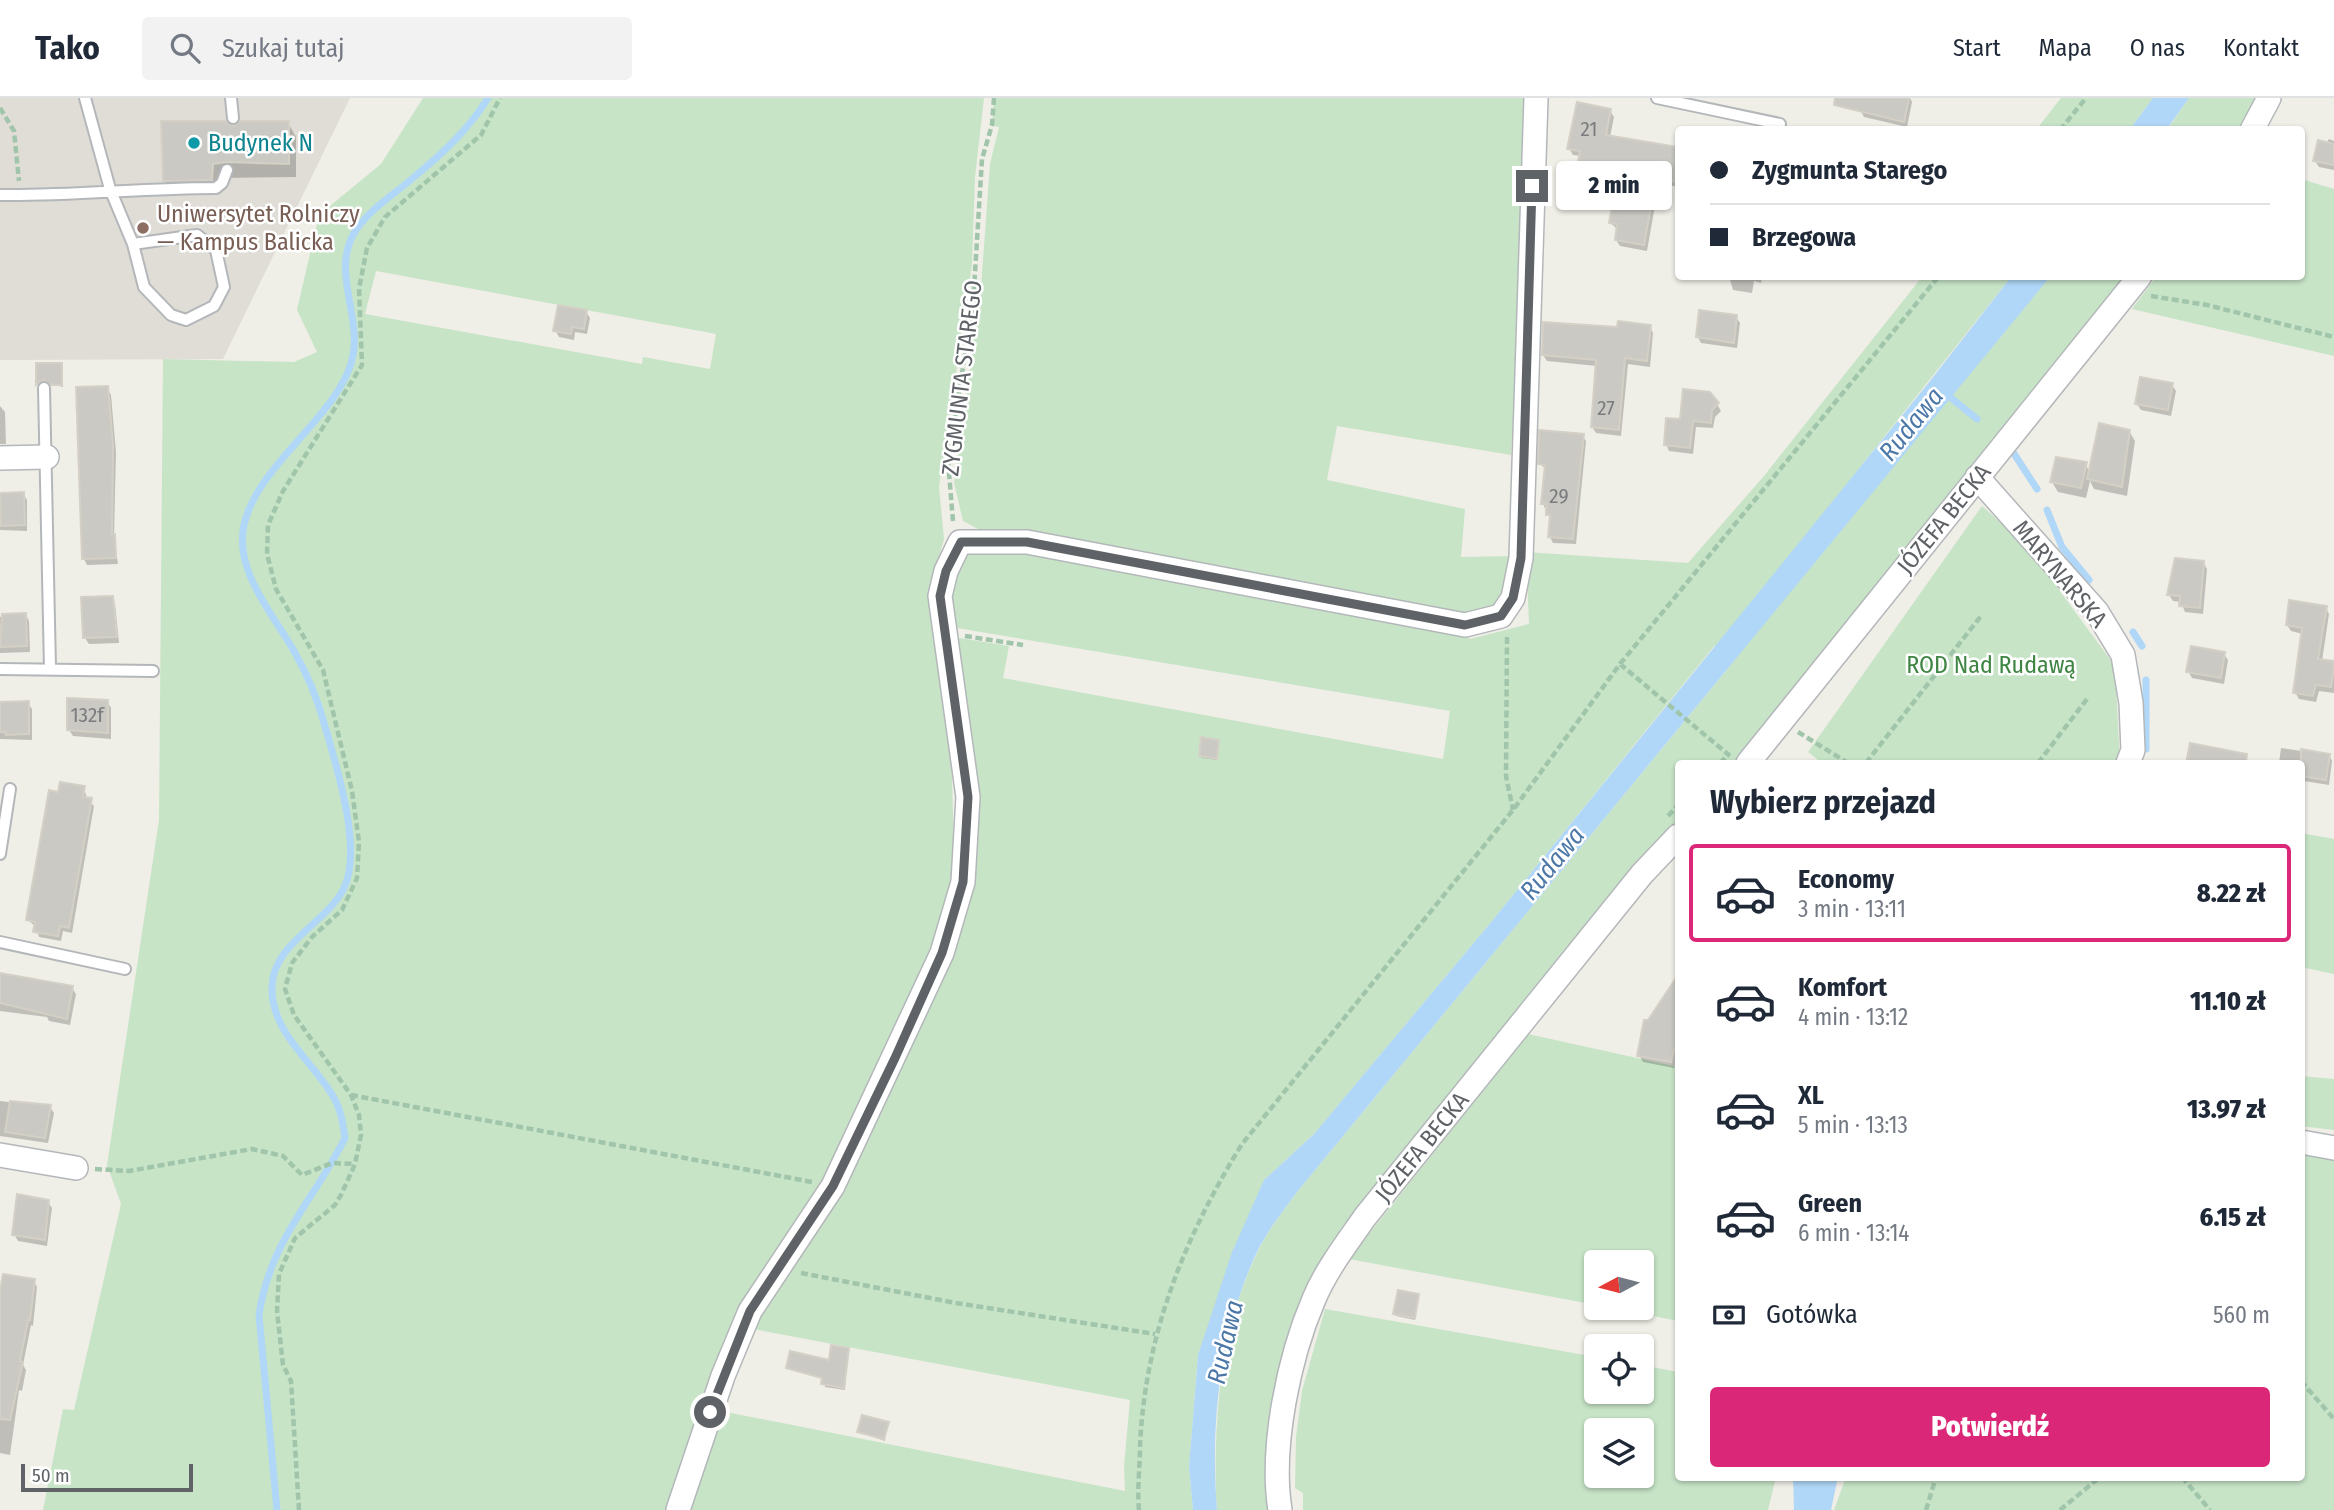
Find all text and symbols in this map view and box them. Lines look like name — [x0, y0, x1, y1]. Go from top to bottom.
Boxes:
search box — [142, 17, 632, 80]
text: Tako — [35, 28, 100, 68]
icon: search — [166, 29, 204, 67]
text: Szukaj tutaj — [222, 33, 345, 64]
text: Start — [1953, 34, 2001, 62]
text: Mapa — [2039, 34, 2092, 62]
text: O nas — [2130, 34, 2185, 62]
text: Kontakt — [2223, 34, 2299, 62]
house number: 21 — [1581, 116, 1598, 142]
place label: Budynek N — [208, 129, 313, 157]
marker: Budynek N — [186, 135, 202, 151]
text: Zygmunta Starego — [1752, 155, 1947, 186]
callout: 2 min — [1556, 162, 1672, 210]
route end — [1516, 170, 1548, 202]
text: 2 min — [1589, 171, 1639, 199]
place label: Uniwersytet Rolniczy — Kampus Balicka — [157, 200, 360, 256]
marker: Uniwersytet Rolniczy — Kampus Balicka — [135, 220, 151, 236]
text: Brzegowa — [1752, 222, 1856, 253]
street label: ZYGMUNTA STAREGO — [936, 279, 988, 477]
water label: Rudawa — [1873, 381, 1950, 467]
house number: 27 — [1597, 395, 1615, 421]
street label: JÓZEFA BECKA — [1891, 458, 1997, 579]
house number: 29 — [1549, 483, 1569, 509]
street label: MARYNARSKA — [2007, 515, 2113, 634]
park label: ROD Nad Rudawą — [1906, 651, 2076, 679]
house number: 132f — [70, 702, 105, 728]
text: Wybierz przejazd — [1710, 783, 1936, 821]
water label: Rudawa — [1514, 820, 1591, 906]
icon: car — [1714, 862, 1777, 925]
text: Economy — [1798, 864, 1894, 895]
text: 8.22 zł — [2197, 878, 2266, 909]
text: 3 min · 13:11 — [1798, 895, 1906, 923]
icon: car — [1714, 970, 1777, 1033]
text: Komfort — [1798, 972, 1887, 1003]
text: 11.10 zł — [2190, 986, 2266, 1017]
text: 4 min · 13:12 — [1798, 1003, 1908, 1031]
icon: car — [1714, 1078, 1777, 1141]
text: XL — [1798, 1080, 1824, 1111]
street label: JÓZEFA BECKA — [1369, 1086, 1475, 1207]
text: 13.97 zł — [2187, 1094, 2266, 1125]
text: 5 min · 13:13 — [1798, 1111, 1908, 1139]
icon: car — [1714, 1186, 1777, 1249]
text: Green — [1798, 1188, 1862, 1219]
text: 6.15 zł — [2200, 1202, 2266, 1233]
text: 6 min · 13:14 — [1798, 1219, 1909, 1247]
north arrow — [1584, 1250, 1654, 1320]
map controls — [1584, 1250, 1654, 1488]
icon: cash — [1710, 1296, 1748, 1334]
water label: Rudawa — [1201, 1297, 1250, 1387]
text: Gotówka — [1766, 1299, 1858, 1330]
text: 560 m — [2213, 1301, 2270, 1329]
button: locate — [1584, 1334, 1654, 1404]
button: Potwierdź — [1710, 1387, 2270, 1467]
route start — [694, 1396, 726, 1428]
button: layers — [1584, 1418, 1654, 1488]
scale bar — [21, 1461, 192, 1493]
text: 50 m — [32, 1464, 70, 1487]

